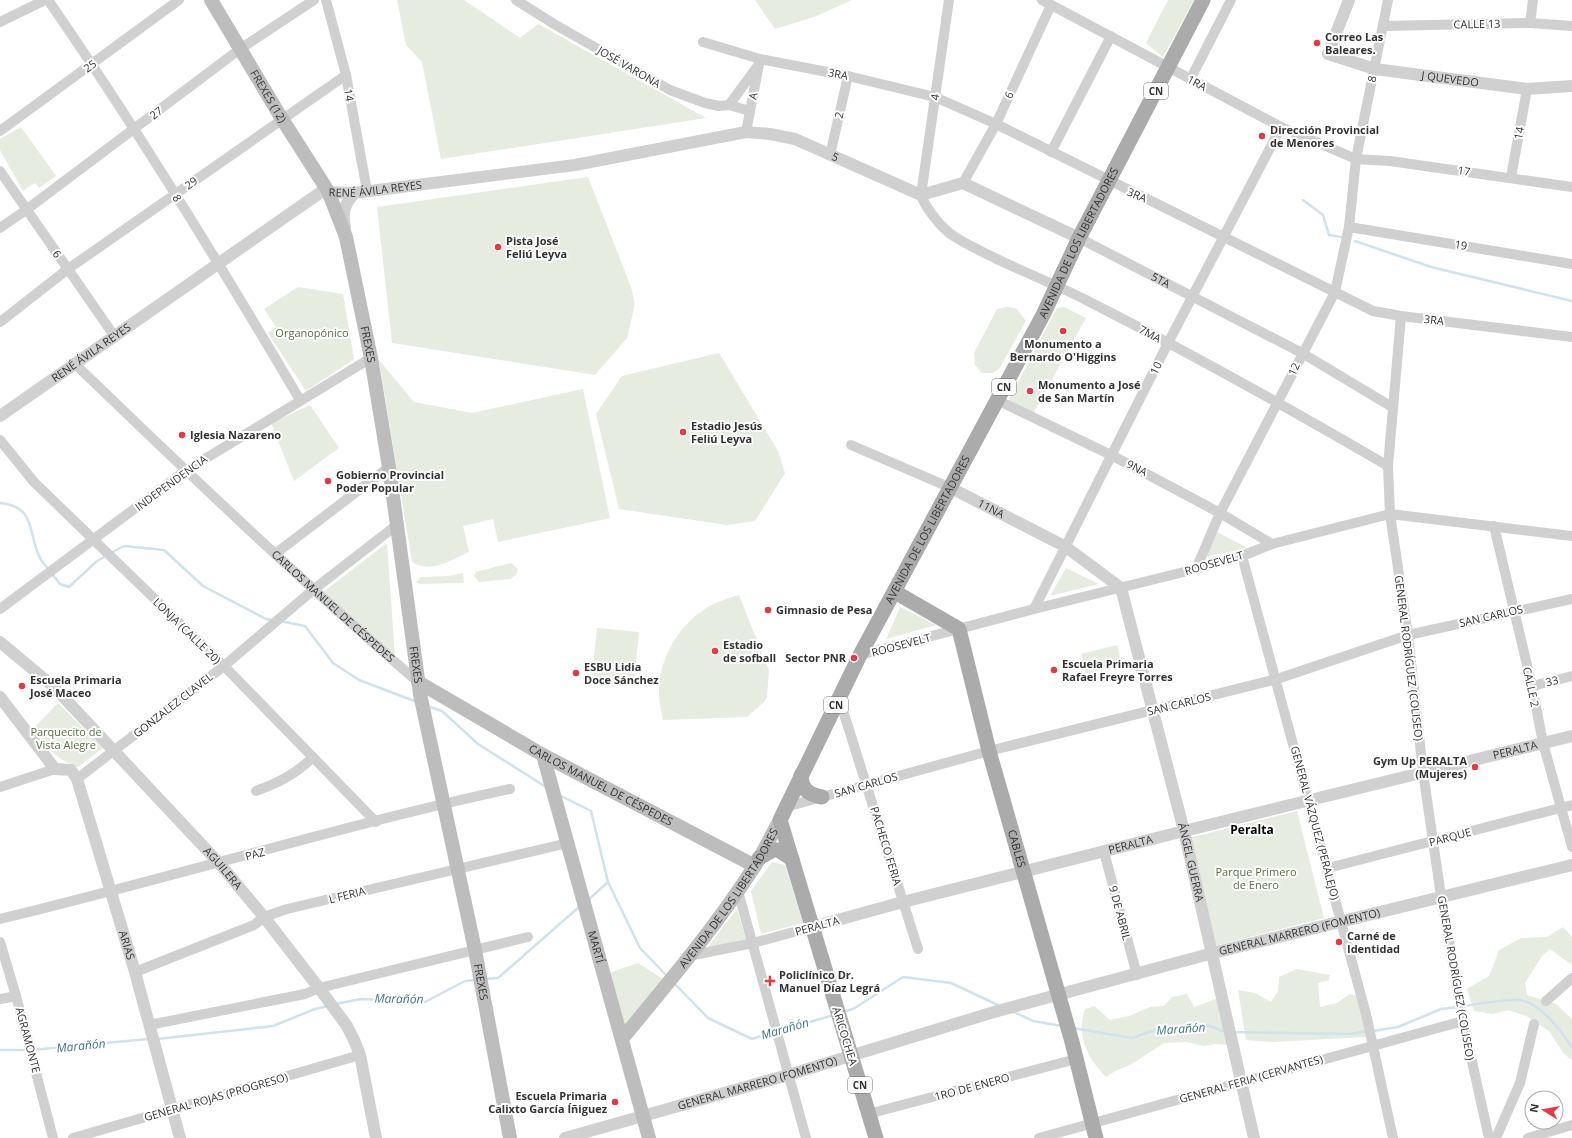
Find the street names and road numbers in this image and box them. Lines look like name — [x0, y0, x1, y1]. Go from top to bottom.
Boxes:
street label: CALLE 13 — [1453, 16, 1501, 31]
street label: JOSÉ VARONA — [594, 42, 664, 91]
street label: 25 — [80, 56, 99, 75]
street label: 3RA — [827, 64, 849, 83]
street label: FREXES (12) — [247, 67, 290, 125]
street label: J QUEVEDO — [1420, 67, 1480, 90]
street label: 1RA — [1185, 71, 1210, 94]
street label: 8 — [1364, 74, 1379, 83]
road number: CN — [1144, 83, 1168, 99]
street label: 14 — [341, 87, 358, 103]
street label: 6 — [1000, 89, 1017, 101]
street label: A — [744, 91, 761, 101]
street label: 4 — [927, 92, 942, 101]
street label: 27 — [146, 103, 165, 122]
street label: 2 — [830, 110, 847, 120]
street label: 14 — [1510, 125, 1527, 140]
street label: 5 — [830, 148, 841, 165]
street label: 17 — [1457, 162, 1471, 179]
street label: AVENIDA DE LOS LIBERTADORES — [1035, 165, 1122, 321]
street label: 29 — [181, 173, 200, 192]
street label: RENÉ ÁVILA REYES — [329, 176, 423, 200]
street label: 3RA — [1125, 184, 1149, 205]
street label: 8 — [169, 191, 185, 204]
street label: 19 — [1454, 236, 1468, 253]
street label: 6 — [49, 247, 65, 261]
street label: 5TA — [1149, 269, 1173, 291]
street label: 3RA — [1423, 311, 1445, 328]
street label: RENÉ ÁVILA REYES — [48, 319, 133, 385]
street label: 7MA — [1136, 322, 1164, 346]
street label: FREXES — [358, 325, 380, 364]
street label: 10 — [1146, 359, 1165, 377]
street label: 12 — [1284, 360, 1303, 378]
road number: CN — [992, 379, 1016, 395]
street label: INDEPENDENCIA — [132, 451, 210, 514]
street label: AVENIDA DE LOS LIBERTADORES — [881, 452, 973, 606]
street label: 9NA — [1124, 456, 1150, 479]
street label: 11NA — [975, 495, 1007, 521]
street label: CARLOS MANUEL DE CÉSPEDES — [269, 546, 398, 665]
street label: ROOSEVELT — [1183, 547, 1245, 578]
street label: GENERAL RODRÍGUEZ (COLISEO) — [1392, 574, 1427, 742]
street label: LONJA (CALLE 20) — [150, 594, 224, 667]
street label: SAN CARLOS — [1457, 601, 1524, 630]
street label: ROOSEVELT — [870, 629, 932, 660]
street label: FREXES — [407, 645, 426, 684]
street label: CALLE 2 — [1520, 665, 1543, 708]
street label: GONZALEZ CLAVEL — [130, 669, 216, 740]
street label: 33 — [1544, 672, 1560, 689]
street label: SAN CARLOS — [1145, 688, 1212, 719]
road number: CN — [824, 697, 848, 713]
street label: PERALTA — [1491, 737, 1539, 762]
street label: CARLOS MANUEL DE CÉSPEDES — [526, 740, 676, 829]
street label: GENERAL VÁZQUEZ (PERALEJO) — [1288, 744, 1343, 902]
street label: SAN CARLOS — [832, 768, 899, 801]
street label: PACHECO FERIA — [867, 805, 906, 887]
street label: ÁNGEL GUERRA — [1175, 821, 1208, 903]
street label: PARQUE — [1427, 824, 1473, 849]
street label: AVENIDA DE LOS LIBERTADORES — [675, 825, 781, 971]
street label: CABLES — [1005, 828, 1030, 869]
street label: PERALTA — [1107, 831, 1154, 857]
street label: AGUILERA — [201, 843, 246, 892]
street label: PAZ — [243, 844, 266, 863]
street label: L FERIA — [327, 883, 367, 906]
street label: 9 DE ABRIL — [1106, 884, 1135, 942]
street label: GENERAL RODRÍGUEZ (COLISEO) — [1435, 894, 1478, 1061]
street label: GENERAL MARRERO (FOMENTO) — [1217, 904, 1381, 958]
street label: PERALTA — [793, 912, 841, 939]
street label: ARIAS — [116, 929, 139, 962]
street label: MARTÍ — [585, 929, 608, 965]
street label: FREXES — [471, 962, 492, 1002]
street label: AGRAMONTE — [12, 1005, 44, 1074]
street label: ARICOCHEA — [829, 1005, 861, 1067]
street label: GENERAL FERIA (CERVANTES) — [1177, 1051, 1324, 1106]
street label: GENERAL MARRERO (FOMENTO) — [676, 1052, 839, 1113]
street label: GENERAL ROJAS (PROGRESO) — [142, 1069, 290, 1124]
street label: 1RO DE ENERO — [933, 1069, 1011, 1104]
road number: CN — [848, 1077, 872, 1093]

